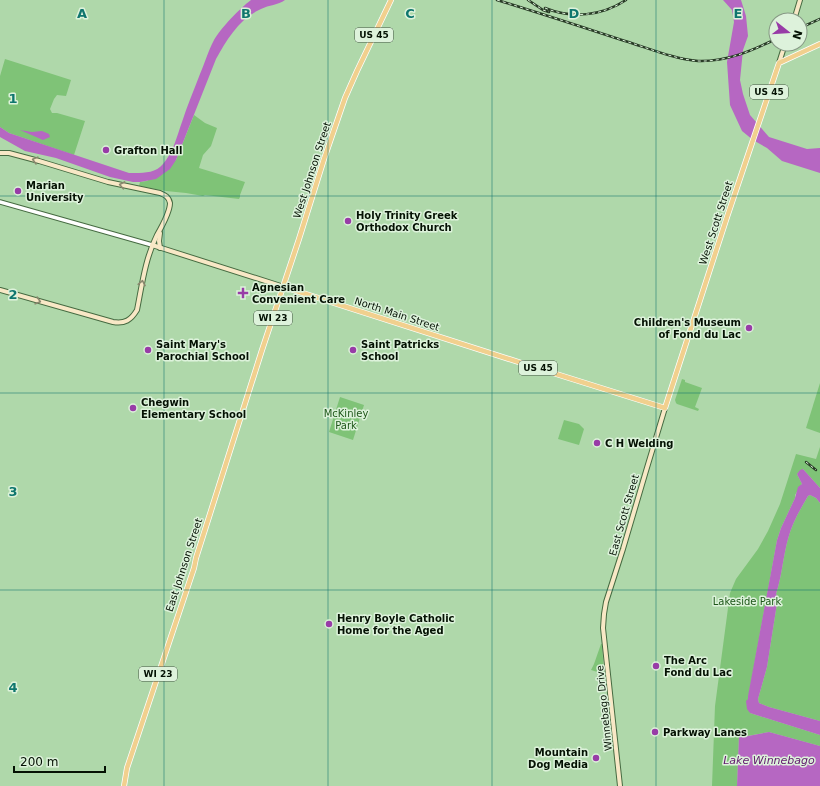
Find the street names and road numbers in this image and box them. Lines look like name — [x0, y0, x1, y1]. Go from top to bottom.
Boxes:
road number: US 45 — [355, 28, 393, 42]
road number: US 45 — [750, 85, 788, 99]
street label: West Johnson Street — [291, 120, 333, 220]
street label: West Scott Street — [697, 180, 735, 266]
street label: North Main Street — [353, 295, 441, 333]
road number: WI 23 — [254, 311, 292, 325]
road number: US 45 — [519, 361, 557, 375]
street label: East Scott Street — [607, 473, 641, 557]
street label: East Johnson Street — [164, 517, 204, 613]
street label: Winnebago Drive — [594, 665, 614, 751]
road number: WI 23 — [139, 667, 177, 681]

